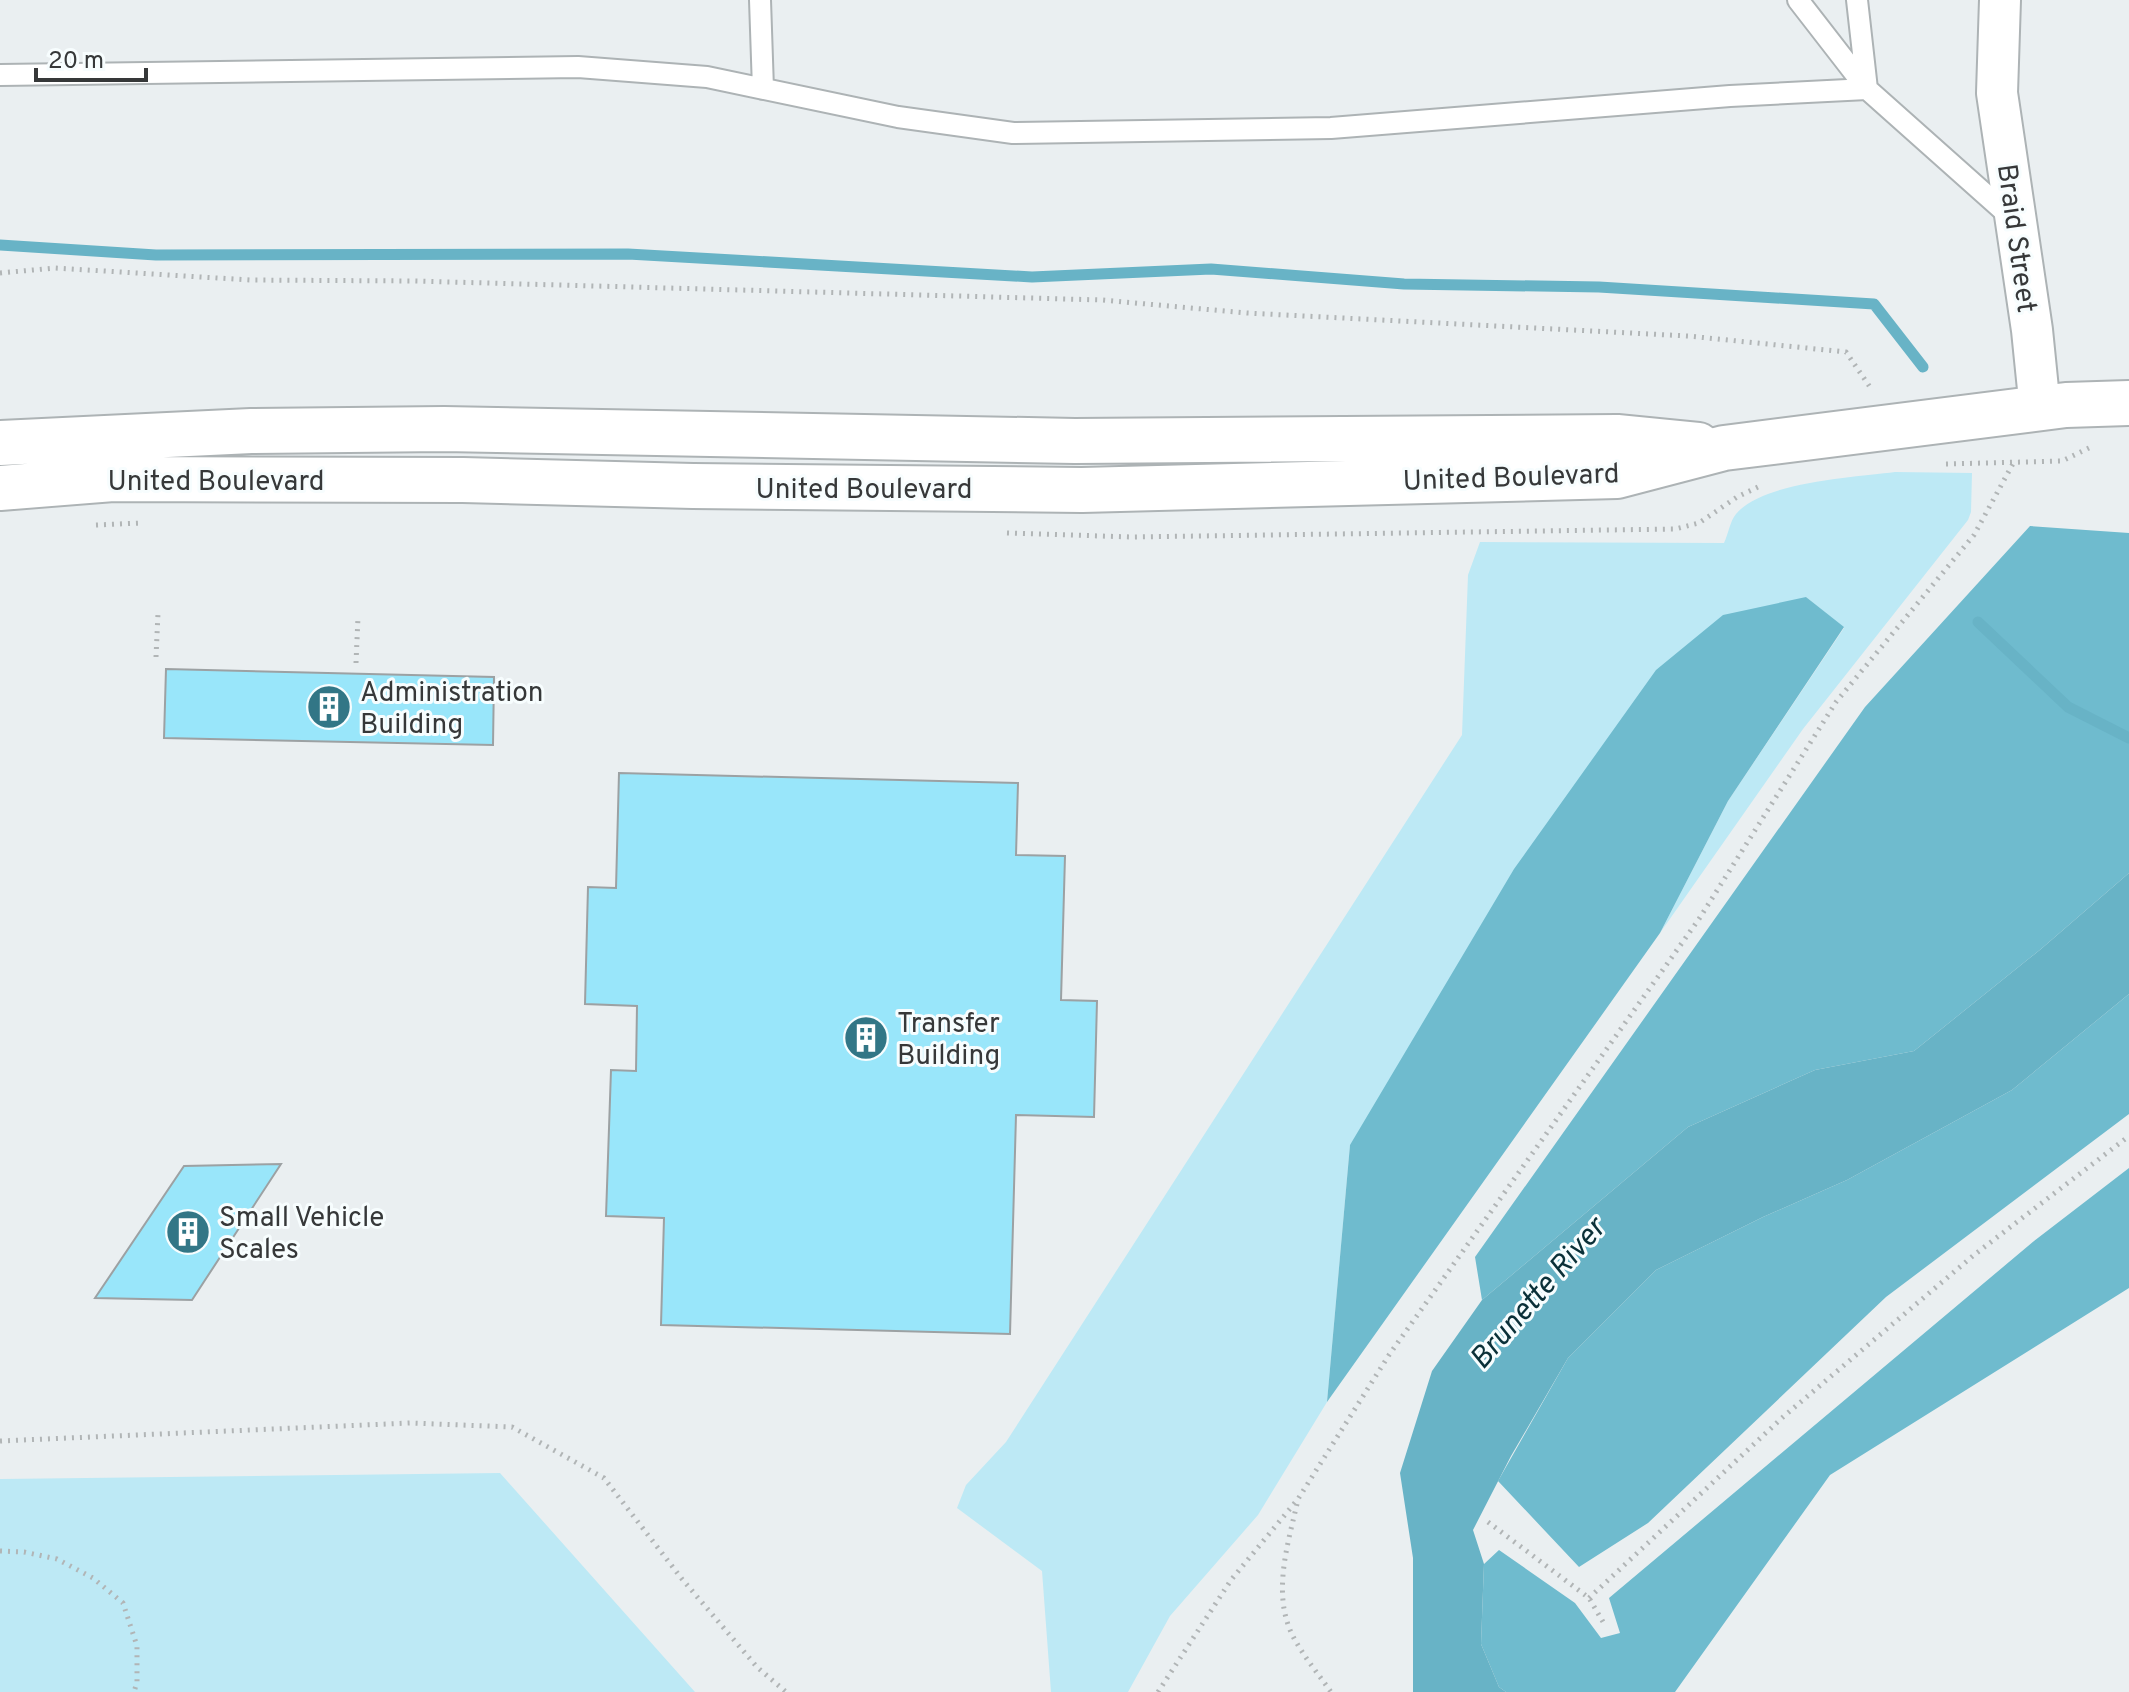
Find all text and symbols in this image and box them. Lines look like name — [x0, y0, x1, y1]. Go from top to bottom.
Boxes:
scale bar — [36, 32, 146, 82]
text: 20 m — [48, 47, 104, 77]
street label: Braid Street — [1987, 162, 2043, 315]
street label: United Boulevard — [1402, 457, 1620, 501]
street label: United Boulevard — [108, 465, 325, 501]
street label: United Boulevard — [756, 473, 973, 509]
place label: Administration Building — [360, 676, 544, 744]
building icon: Administration Building — [305, 683, 353, 731]
place label: Transfer Building — [897, 1007, 1000, 1075]
building icon: Transfer Building — [842, 1014, 890, 1062]
place label: Small Vehicle Scales — [219, 1201, 384, 1269]
building icon: Small Vehicle Scales — [164, 1208, 212, 1256]
water label: Brunette River — [1463, 1209, 1616, 1378]

